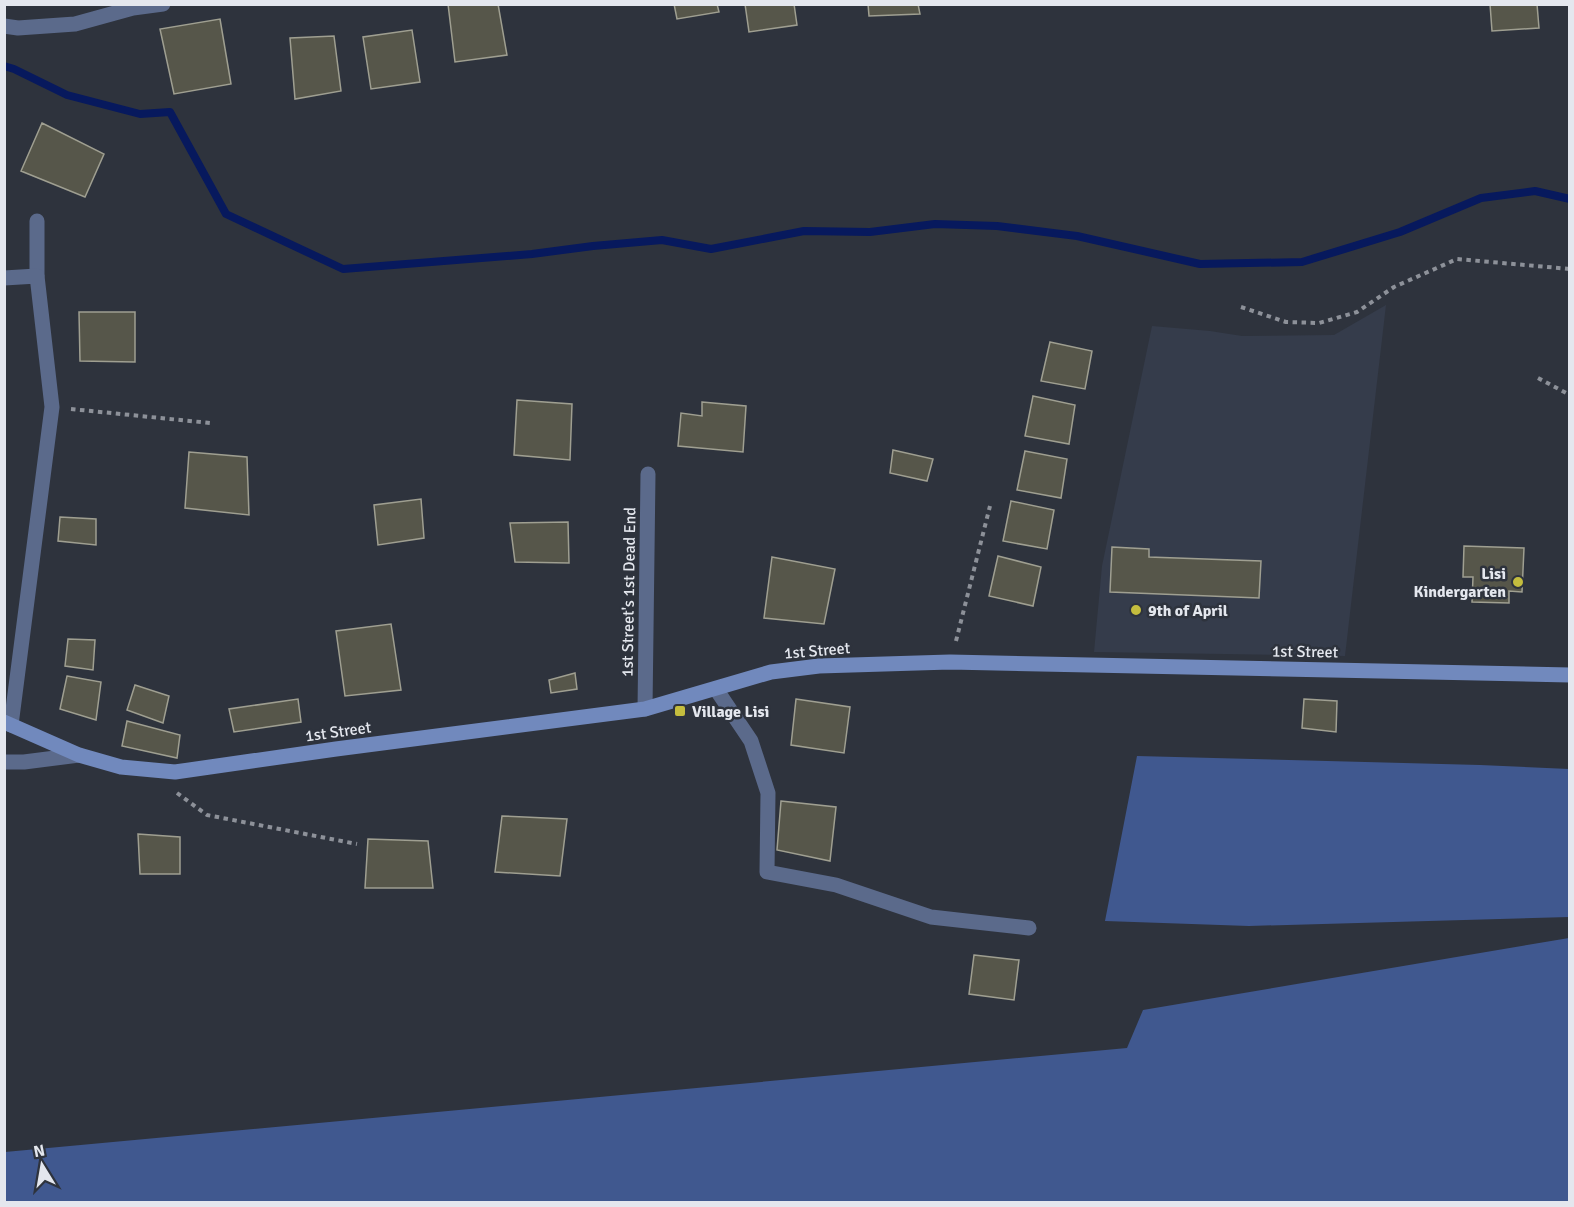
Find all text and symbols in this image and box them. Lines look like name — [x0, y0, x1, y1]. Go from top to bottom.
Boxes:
street label: 1st Street's 1st Dead End — [618, 507, 640, 677]
place label: Lisi Kindergarten — [1414, 564, 1506, 602]
marker: Lisi Kindergarten — [1511, 575, 1525, 589]
place label: 9th of April — [1148, 601, 1228, 621]
marker: 9th of April — [1129, 603, 1143, 617]
street label: 1st Street — [783, 638, 851, 664]
street label: 1st Street — [1272, 641, 1339, 663]
place label: Village Lisi — [692, 702, 769, 722]
marker: Village Lisi — [673, 704, 687, 718]
street label: 1st Street — [304, 717, 373, 747]
north arrow — [12, 1135, 72, 1195]
text: N — [32, 1140, 47, 1162]

